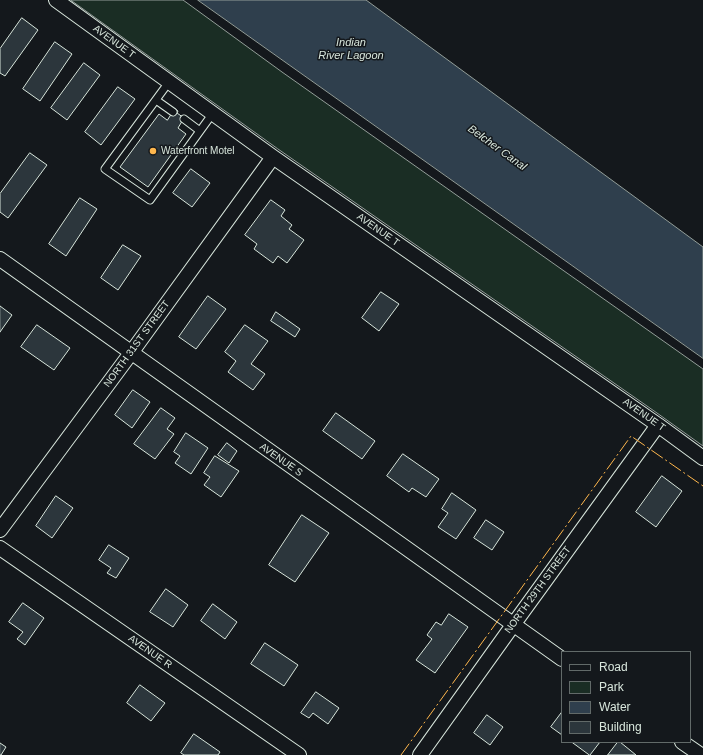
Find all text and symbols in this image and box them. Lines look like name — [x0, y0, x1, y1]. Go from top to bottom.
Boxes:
street label: AVENUE T — [91, 23, 137, 61]
water label: Indian River Lagoon — [318, 36, 384, 62]
water label: Belcher Canal — [465, 122, 529, 174]
place label: Waterfront Motel — [161, 145, 235, 157]
marker: Waterfront Motel — [148, 146, 158, 156]
street label: AVENUE T — [354, 211, 402, 249]
street label: NORTH 31ST STREET — [101, 298, 173, 390]
street label: AVENUE T — [620, 396, 668, 434]
street label: AVENUE S — [257, 441, 305, 479]
street label: NORTH 29TH STREET — [502, 544, 574, 636]
street label: AVENUE R — [126, 633, 174, 671]
legend — [561, 651, 691, 743]
text: Road — [599, 660, 628, 674]
text: Park — [599, 680, 624, 694]
text: Water — [599, 700, 631, 714]
text: Building — [599, 720, 642, 734]

